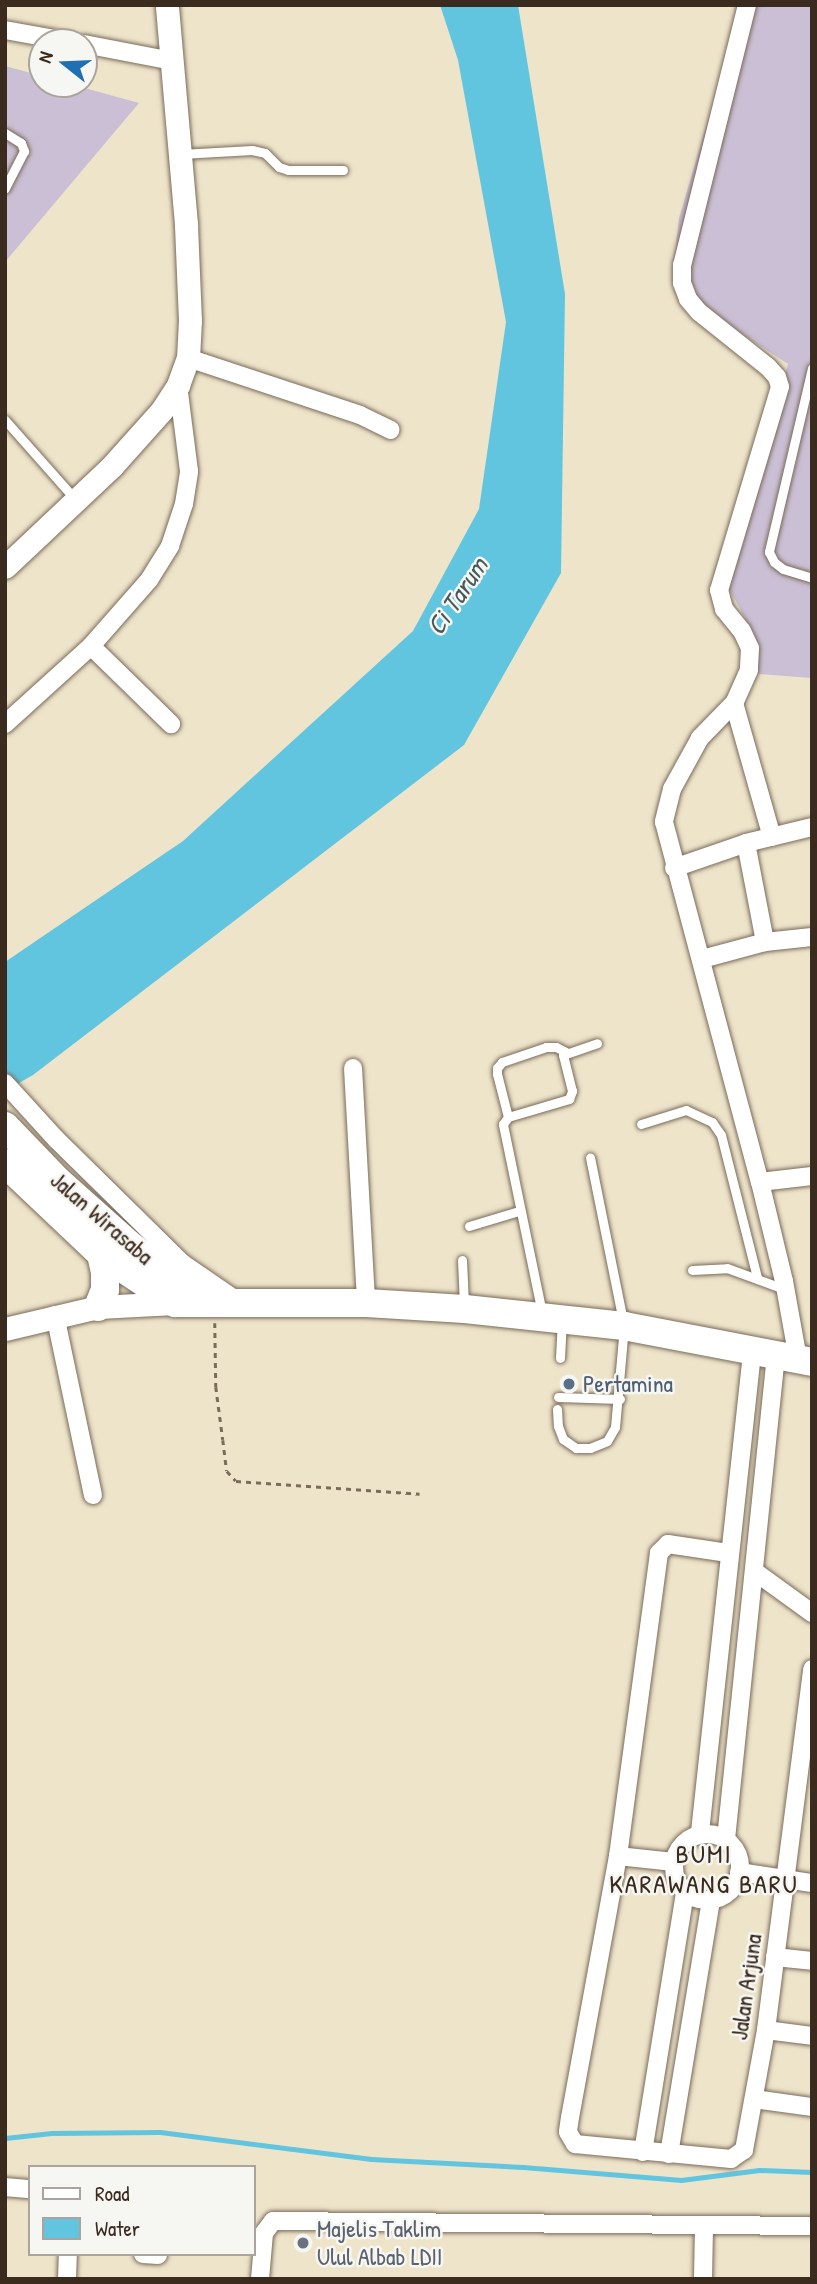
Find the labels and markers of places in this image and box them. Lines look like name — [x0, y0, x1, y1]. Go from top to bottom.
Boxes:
place label: Pertamina — [583, 1370, 673, 1398]
marker: Pertamina — [561, 1376, 577, 1392]
place label: Majelis Taklim Ulul Albab LDII — [317, 2215, 442, 2271]
marker: Majelis Taklim Ulul Albab LDII — [295, 2235, 311, 2251]

